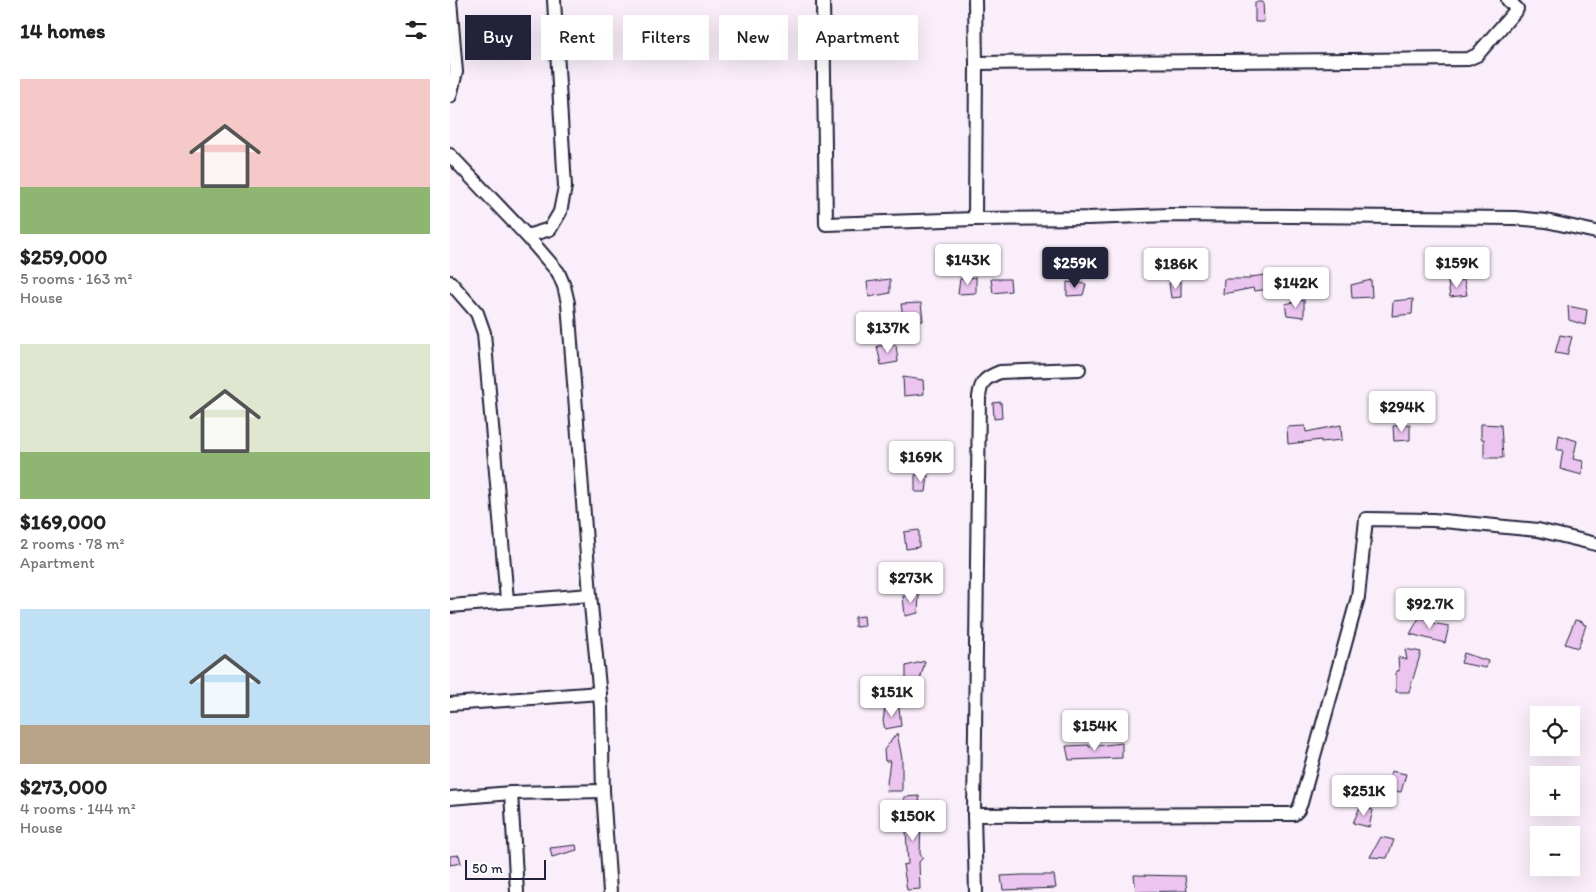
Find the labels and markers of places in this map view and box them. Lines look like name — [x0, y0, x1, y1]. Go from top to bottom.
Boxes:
pin: $143K — [933, 244, 1003, 286]
pin: $259K — [1040, 246, 1110, 289]
pin: $159K — [1422, 246, 1492, 289]
pin: $186K — [1141, 248, 1211, 290]
pin: $142K — [1261, 266, 1331, 309]
pin: $137K — [853, 312, 923, 354]
pin: $294K — [1367, 390, 1437, 433]
pin: $169K — [886, 440, 956, 483]
pin: $273K — [876, 562, 946, 604]
pin: $92.7K — [1389, 588, 1471, 630]
pin: $151K — [857, 676, 927, 718]
pin: $154K — [1060, 710, 1130, 752]
pin: $251K — [1329, 774, 1399, 817]
pin: $150K — [878, 800, 948, 842]

